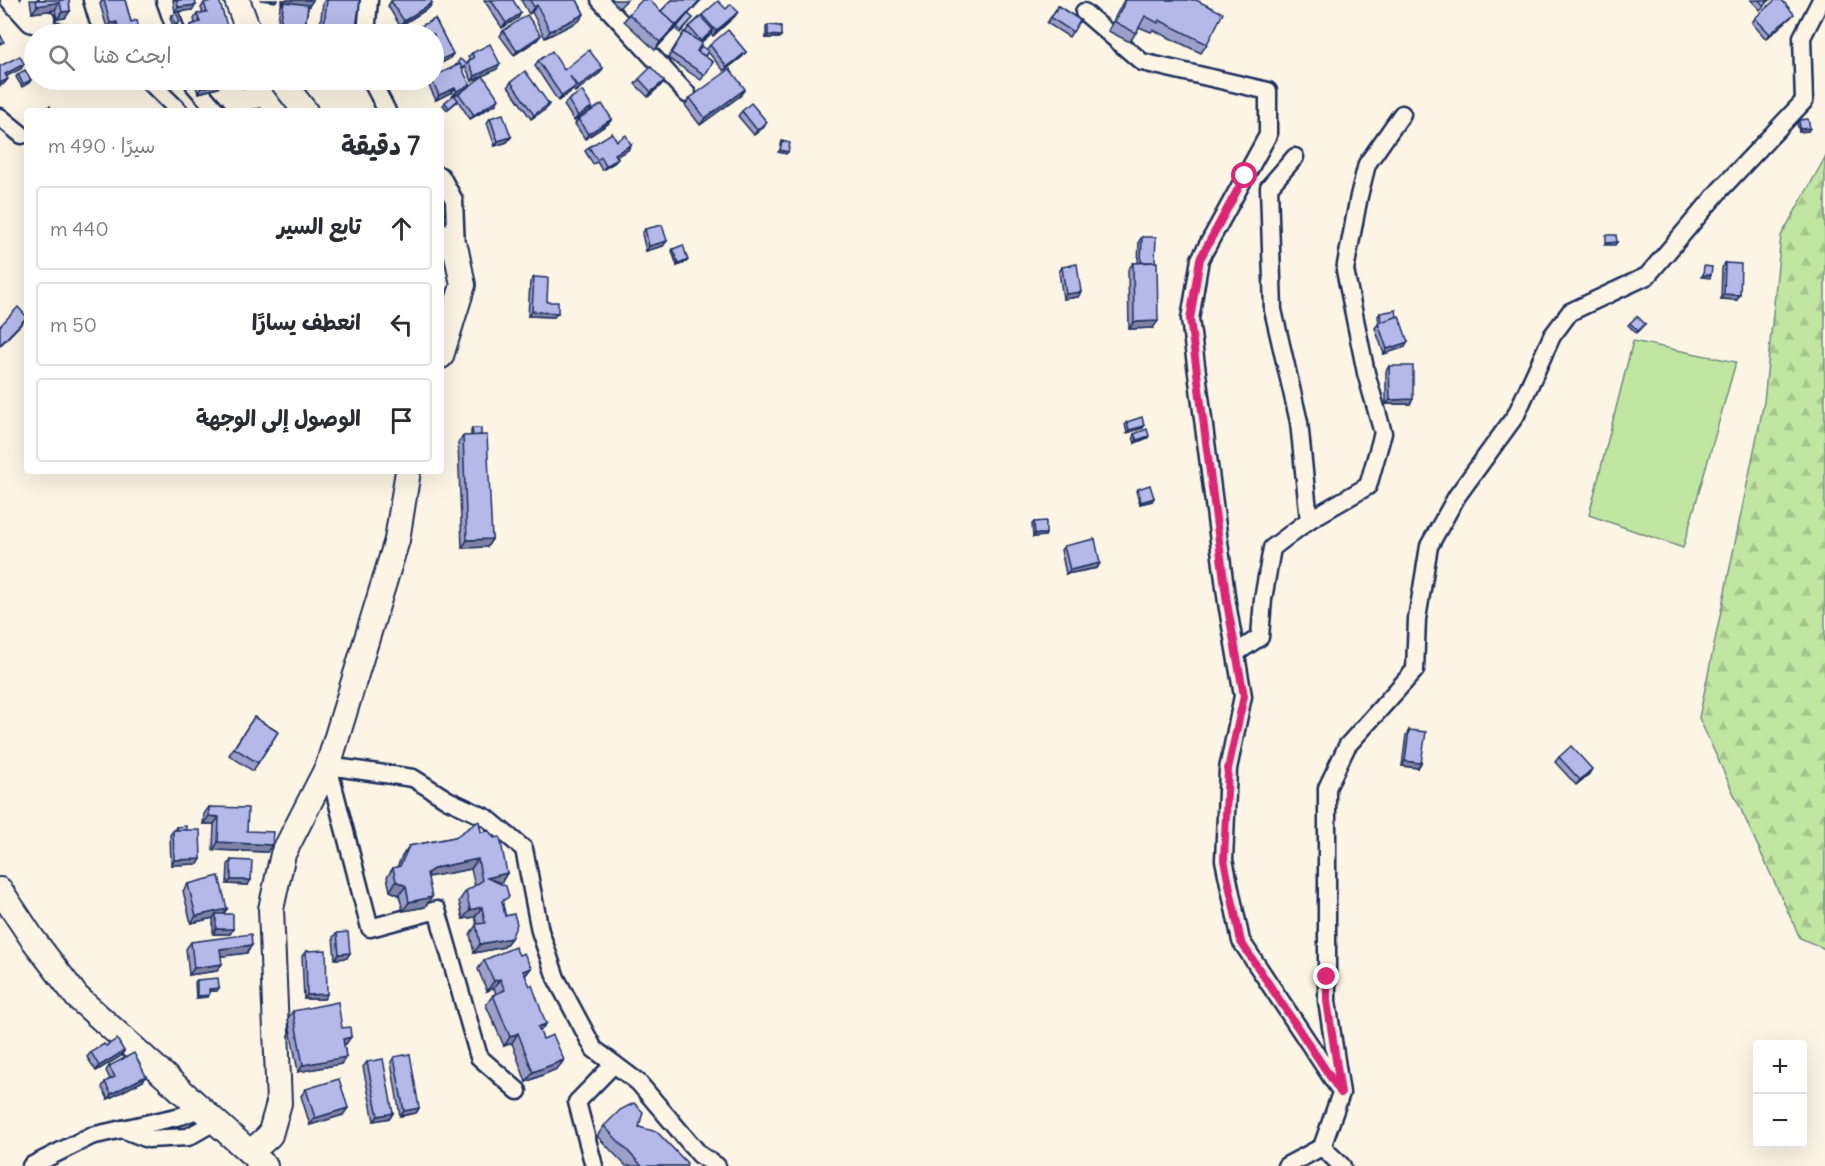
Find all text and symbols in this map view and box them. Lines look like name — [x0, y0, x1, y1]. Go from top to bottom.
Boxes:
search box — [24, 24, 444, 90]
icon: search — [45, 41, 78, 74]
text: ابحث هنا — [93, 41, 172, 69]
text: 7 دقيقة — [341, 129, 420, 162]
text: سيرًا · 490 m — [48, 133, 155, 158]
route start — [1231, 162, 1257, 188]
text: تابع السير — [277, 212, 361, 240]
icon: ahead — [385, 212, 418, 245]
text: 440 m — [50, 216, 109, 241]
text: انعطف يسارًا — [252, 308, 361, 336]
icon: left — [385, 308, 418, 341]
text: 50 m — [50, 312, 97, 337]
text: الوصول إلى الوجهة — [196, 404, 361, 432]
icon: arrive — [385, 404, 418, 437]
route end — [1313, 963, 1339, 989]
map controls — [1753, 1040, 1807, 1148]
button: + — [1753, 1040, 1807, 1094]
button: − — [1753, 1094, 1807, 1148]

